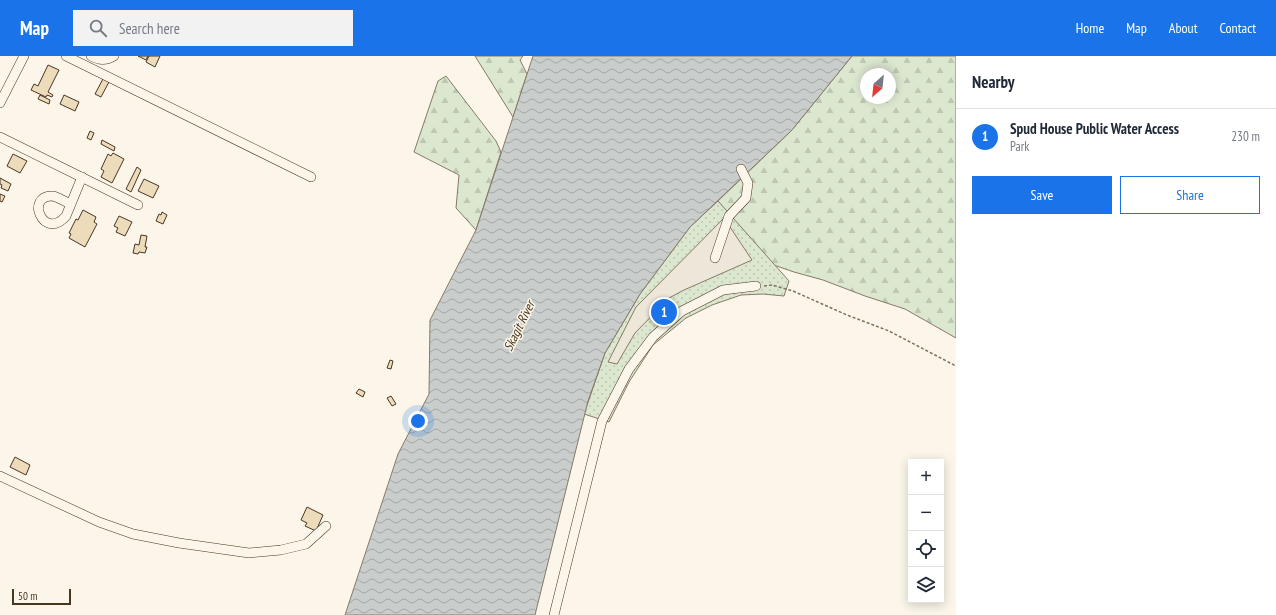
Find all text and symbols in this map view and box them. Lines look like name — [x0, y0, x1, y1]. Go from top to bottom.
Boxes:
search box — [73, 10, 353, 46]
text: Map — [20, 16, 49, 40]
icon: search — [87, 17, 109, 39]
text: Search here — [119, 19, 180, 38]
text: Home — [1076, 19, 1104, 37]
text: Map — [1126, 19, 1147, 37]
text: About — [1169, 19, 1198, 37]
text: Contact — [1220, 19, 1256, 37]
north arrow — [860, 68, 896, 104]
text: Nearby — [972, 71, 1015, 93]
text: Spud House Public Water Access — [1010, 119, 1179, 138]
text: 1 — [982, 128, 988, 145]
text: 230 m — [1231, 128, 1260, 145]
text: Park — [1010, 138, 1029, 155]
button: Save — [972, 176, 1112, 214]
button: Share — [1120, 176, 1260, 214]
water label: Skagit River — [500, 296, 539, 354]
pin: 1 — [651, 297, 677, 327]
your location — [408, 411, 428, 431]
map controls — [908, 459, 944, 603]
button: + — [908, 459, 944, 495]
button: − — [908, 495, 944, 531]
button: locate — [908, 531, 944, 567]
button: layers — [908, 567, 944, 603]
scale bar — [12, 587, 71, 606]
text: 50 m — [18, 589, 37, 603]

